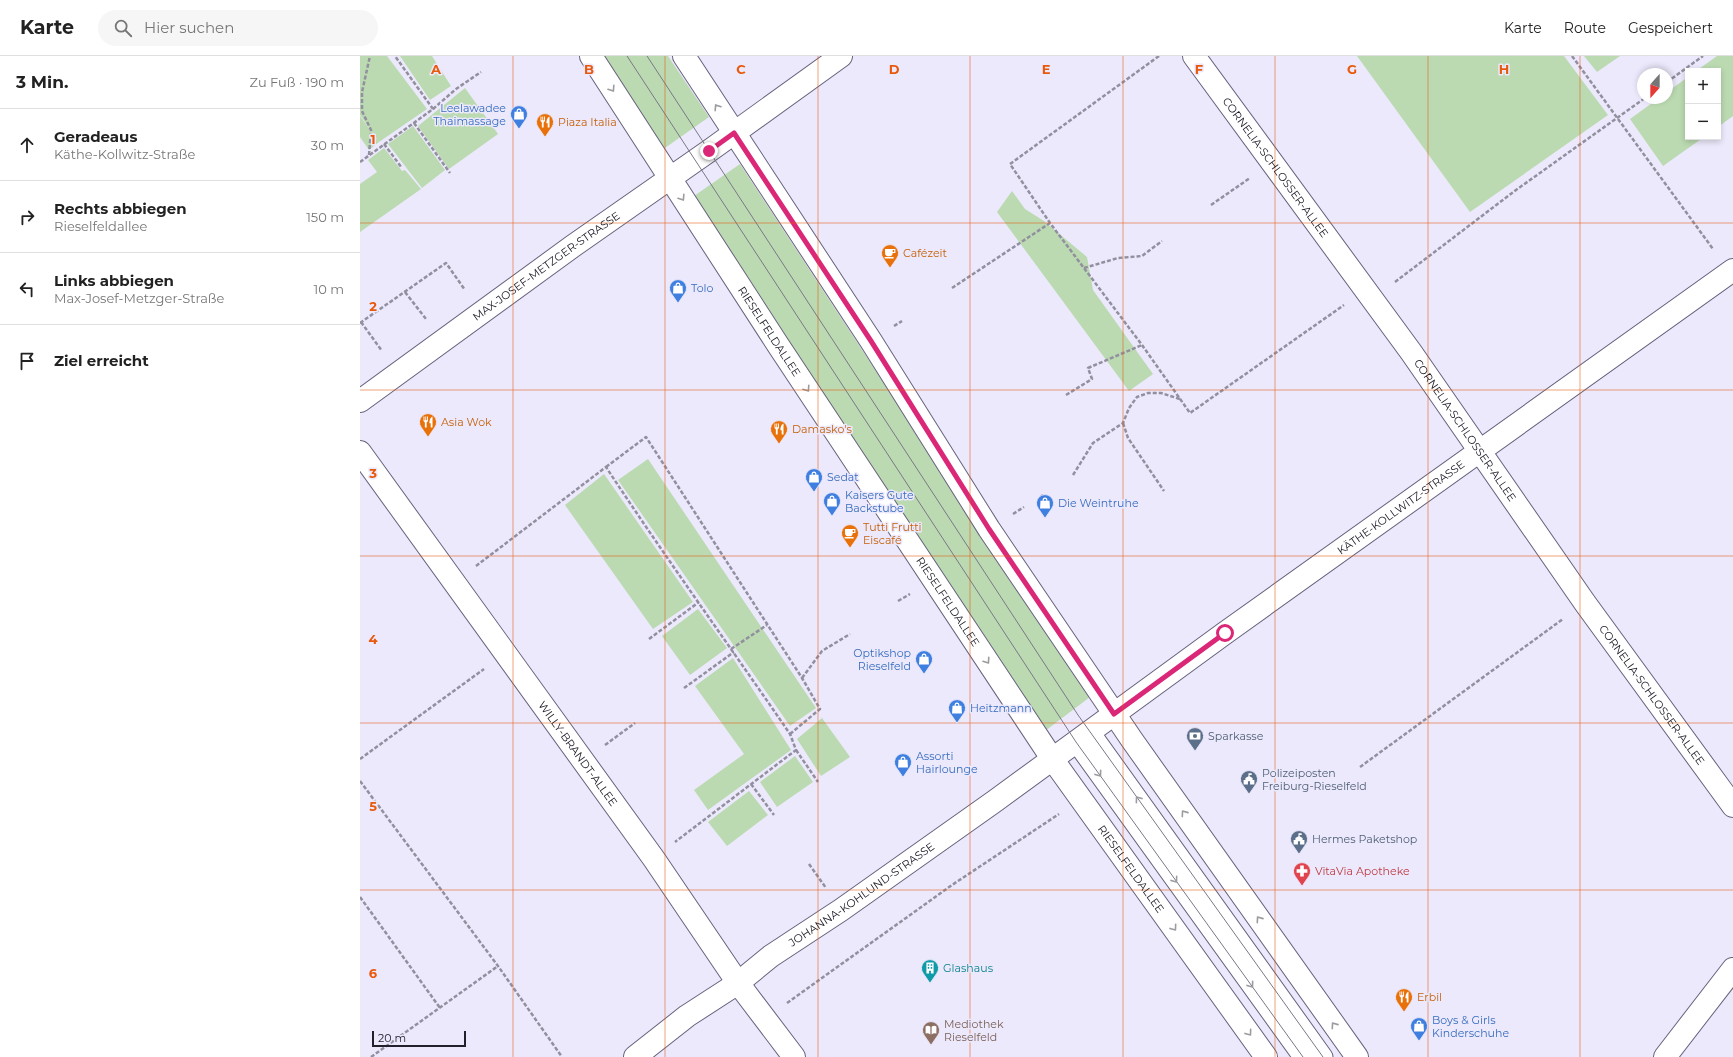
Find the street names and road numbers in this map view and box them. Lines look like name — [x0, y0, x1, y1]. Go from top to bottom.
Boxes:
street label: CORNELIA-SCHLOSSER-ALLEE — [1220, 95, 1332, 240]
street label: MAX-JOSEF-METZGER-STRASSE — [470, 208, 623, 324]
street label: RIESELFELDALLEE — [735, 284, 804, 379]
street label: CORNELIA-SCHLOSSER-ALLEE — [1411, 356, 1519, 504]
street label: KÄTHE-KOLLWITZ-STRASSE — [1334, 457, 1467, 558]
street label: RIESELFELDALLEE — [913, 554, 983, 649]
street label: CORNELIA-SCHLOSSER-ALLEE — [1596, 622, 1708, 768]
street label: WILLY-BRANDT-ALLEE — [535, 698, 620, 809]
street label: RIESELFELDALLEE — [1095, 822, 1167, 915]
street label: JOHANNA-KOHLUND-STRASSE — [785, 839, 937, 950]

